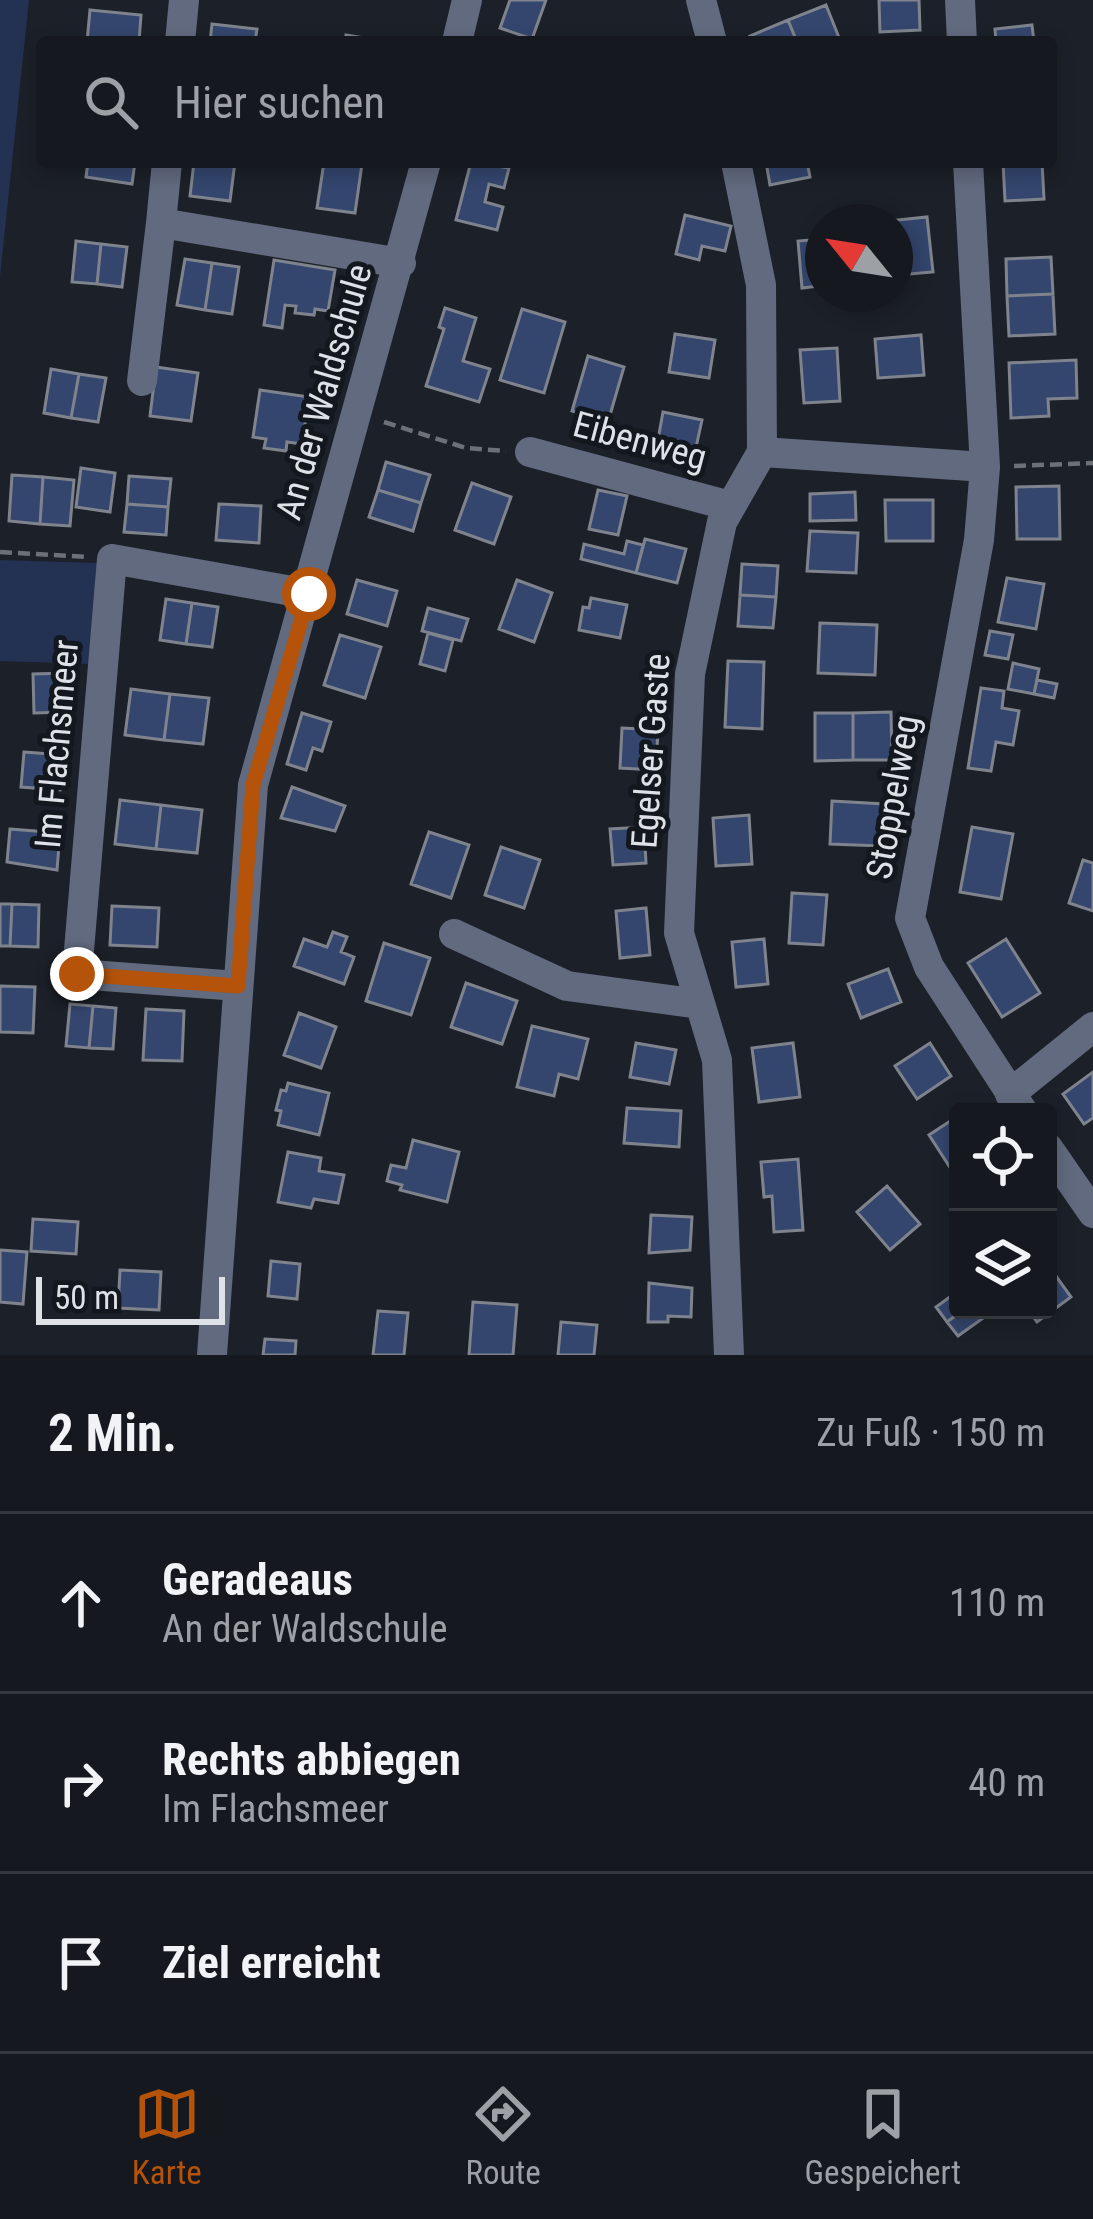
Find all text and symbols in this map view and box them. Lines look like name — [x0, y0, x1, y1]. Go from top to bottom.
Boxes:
search box — [36, 36, 1057, 168]
icon: search — [78, 69, 144, 135]
text: Hier suchen — [174, 76, 385, 129]
north arrow — [805, 204, 913, 312]
street label: An der Waldschule — [267, 260, 381, 524]
street label: Eibenweg — [569, 403, 711, 479]
route start — [282, 567, 336, 621]
street label: Im Flachsmeer — [27, 638, 87, 850]
street label: Egelser Gaste — [623, 652, 679, 850]
street label: Stoppelweg — [858, 712, 928, 882]
route end — [50, 947, 104, 1001]
map controls — [949, 1103, 1057, 1319]
button: locate — [949, 1103, 1057, 1211]
button: layers — [949, 1211, 1057, 1319]
scale bar — [36, 1271, 225, 1324]
text: 50 m — [54, 1278, 119, 1317]
text: 2 Min. — [48, 1404, 177, 1463]
text: Zu Fuß · 150 m — [816, 1410, 1045, 1456]
text: Geradeaus — [162, 1553, 353, 1606]
icon: ahead — [48, 1570, 114, 1636]
text: 110 m — [949, 1580, 1045, 1626]
text: An der Waldschule — [162, 1606, 448, 1652]
text: Rechts abbiegen — [162, 1733, 461, 1786]
icon: right — [48, 1750, 114, 1816]
text: 40 m — [968, 1760, 1045, 1806]
text: Im Flachsmeer — [162, 1786, 389, 1832]
icon: arrive — [48, 1930, 114, 1996]
text: Ziel erreicht — [162, 1936, 381, 1989]
tab: Karte — [132, 2081, 202, 2192]
tab: Route — [466, 2081, 541, 2192]
tab: Gespeichert — [805, 2081, 961, 2192]

